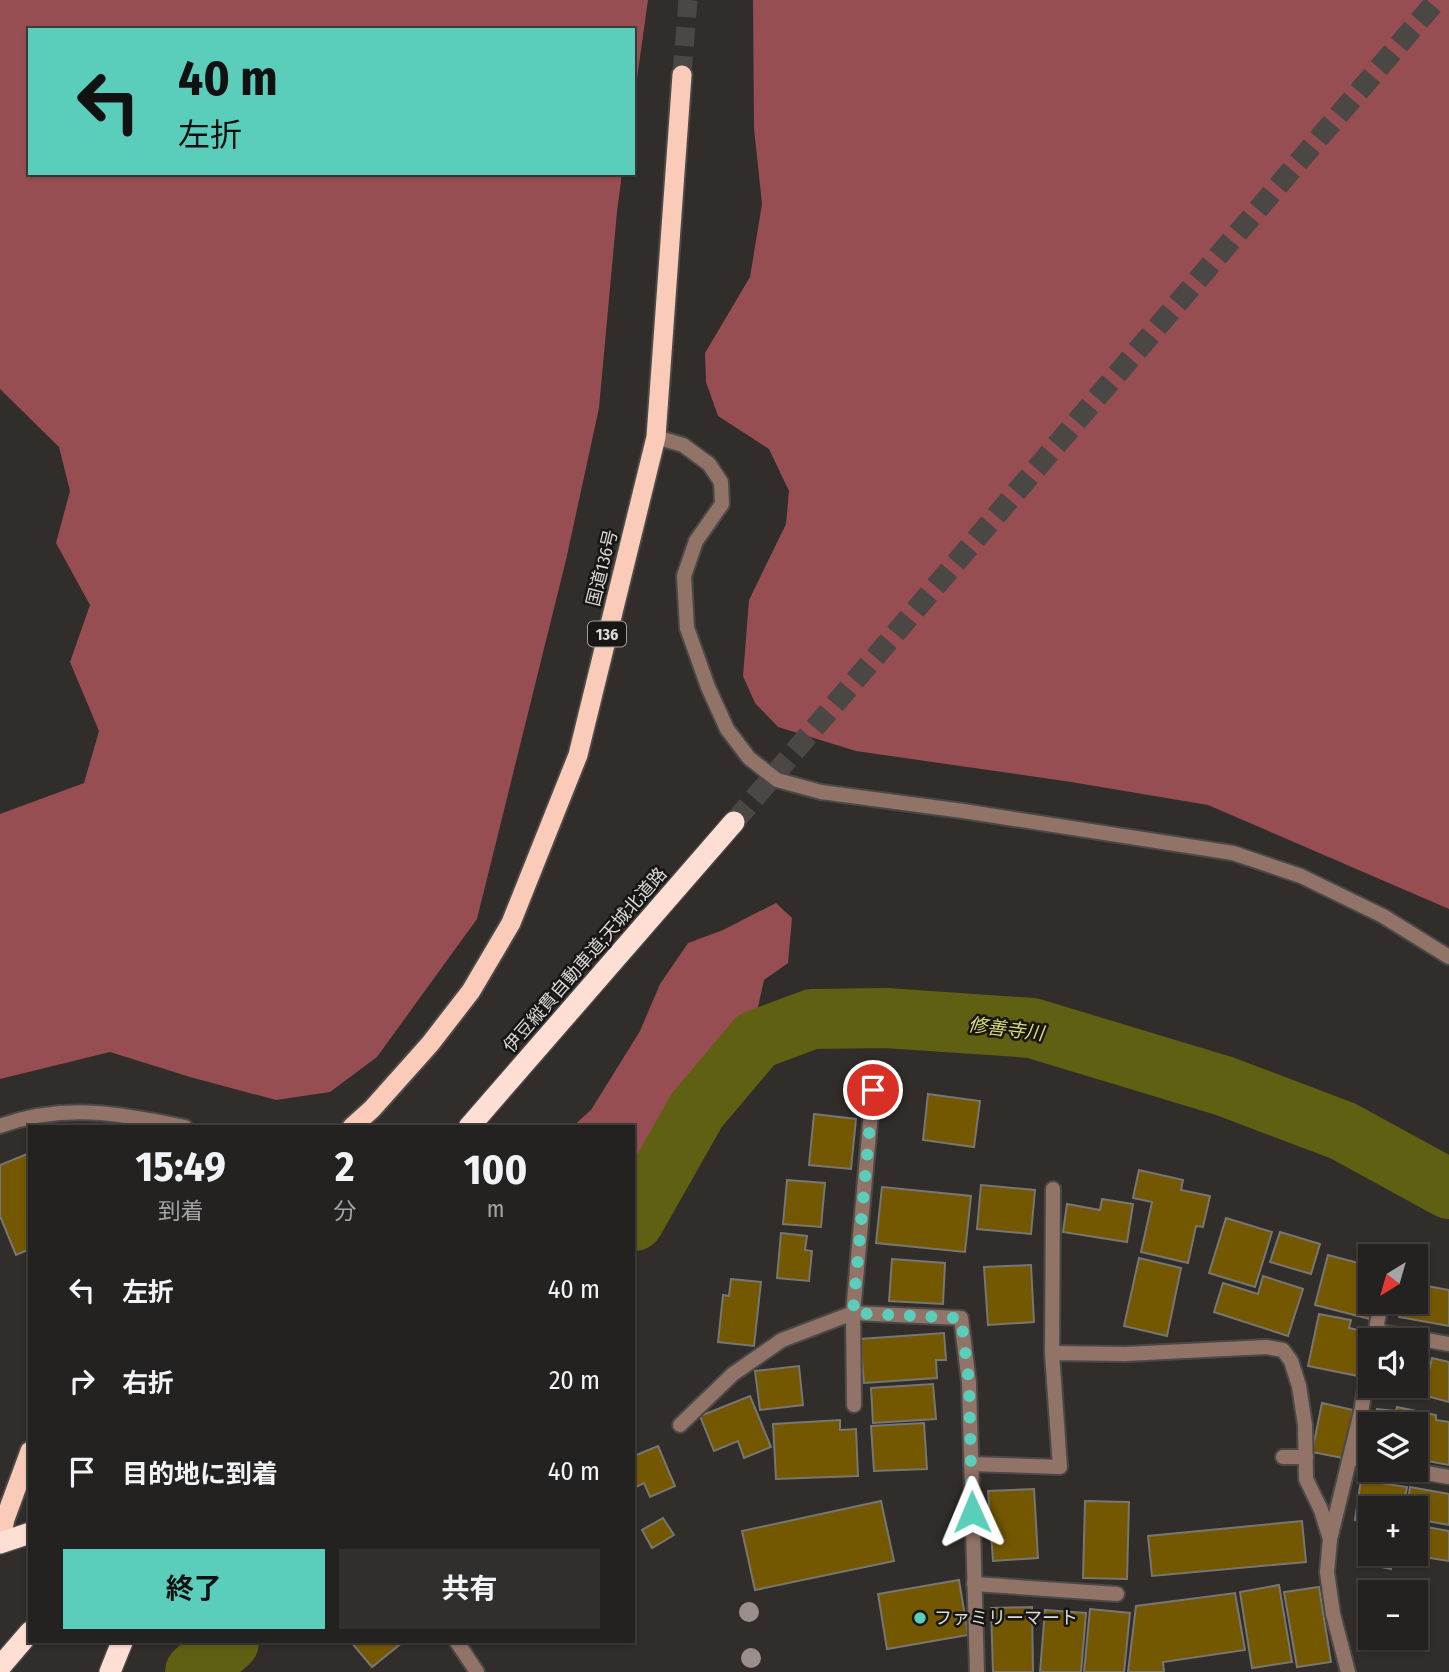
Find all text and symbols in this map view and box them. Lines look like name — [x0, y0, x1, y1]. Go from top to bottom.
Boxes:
text: 40 m — [178, 49, 278, 108]
icon: left — [63, 56, 154, 147]
text: 左折 — [178, 116, 242, 154]
street label: 国道136号 — [582, 527, 622, 609]
road number: 136 — [588, 622, 626, 646]
street label: 伊豆縦貫自動車道;天城北道路 — [499, 863, 671, 1057]
water label: 修善寺川 — [967, 1013, 1047, 1045]
pin — [843, 1060, 903, 1120]
icon: arrive — [854, 1071, 892, 1109]
text: 15:49 — [136, 1142, 226, 1192]
text: 2 — [335, 1142, 355, 1192]
text: 100 — [464, 1145, 527, 1195]
text: m — [487, 1195, 505, 1223]
text: 到着 — [158, 1197, 204, 1225]
text: 分 — [333, 1197, 356, 1225]
north arrow — [1358, 1244, 1428, 1314]
map controls — [1358, 1244, 1428, 1650]
icon: left — [63, 1271, 101, 1309]
text: 40 m — [548, 1274, 600, 1305]
text: 左折 — [122, 1277, 174, 1308]
button: sound — [1358, 1328, 1428, 1398]
icon: right — [63, 1362, 101, 1400]
text: 20 m — [549, 1365, 600, 1396]
text: 右折 — [122, 1368, 174, 1399]
button: layers — [1358, 1412, 1428, 1482]
icon: arrive — [63, 1453, 101, 1491]
text: 40 m — [548, 1456, 600, 1487]
text: 目的地に到着 — [122, 1459, 278, 1490]
position arrow — [935, 1475, 1009, 1549]
button: + — [1358, 1496, 1428, 1566]
button: 終了 — [63, 1549, 325, 1629]
button: 共有 — [339, 1549, 600, 1629]
button: − — [1358, 1580, 1428, 1650]
place label: ファミリーマート — [934, 1607, 1078, 1629]
marker: ファミリーマート — [912, 1610, 928, 1626]

